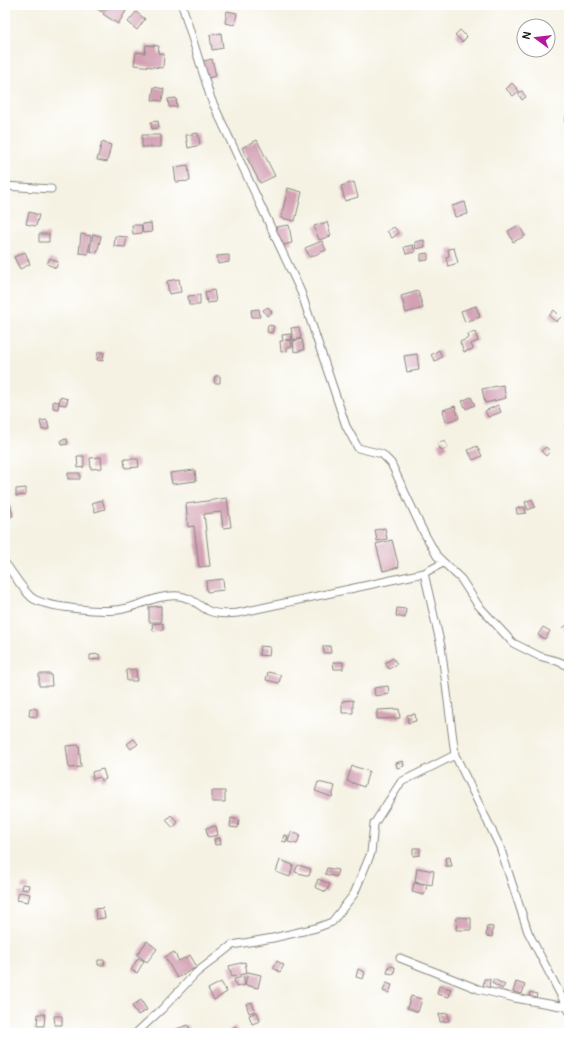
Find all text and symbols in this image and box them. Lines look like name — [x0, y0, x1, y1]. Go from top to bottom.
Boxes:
north arrow — [516, 18, 556, 58]
text: N — [520, 30, 534, 41]

